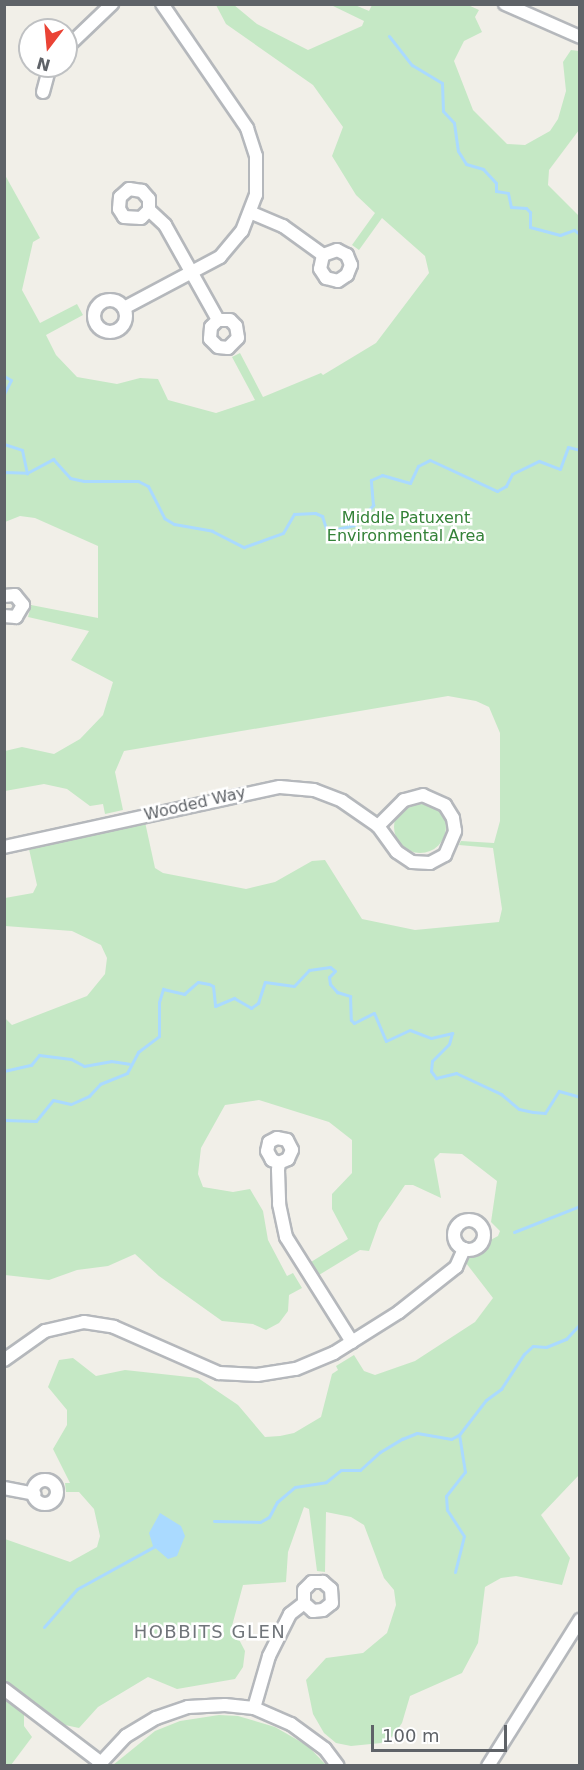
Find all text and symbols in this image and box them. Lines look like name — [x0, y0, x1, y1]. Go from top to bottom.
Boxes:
north arrow — [18, 18, 78, 78]
text: N — [34, 53, 53, 75]
park label: Middle Patuxent Environmental Area — [327, 508, 485, 546]
street label: Wooded Way — [142, 783, 248, 825]
district label: HOBBITS GLEN — [134, 1621, 286, 1643]
scale bar — [374, 1713, 510, 1751]
text: 100 m — [382, 1725, 440, 1746]

